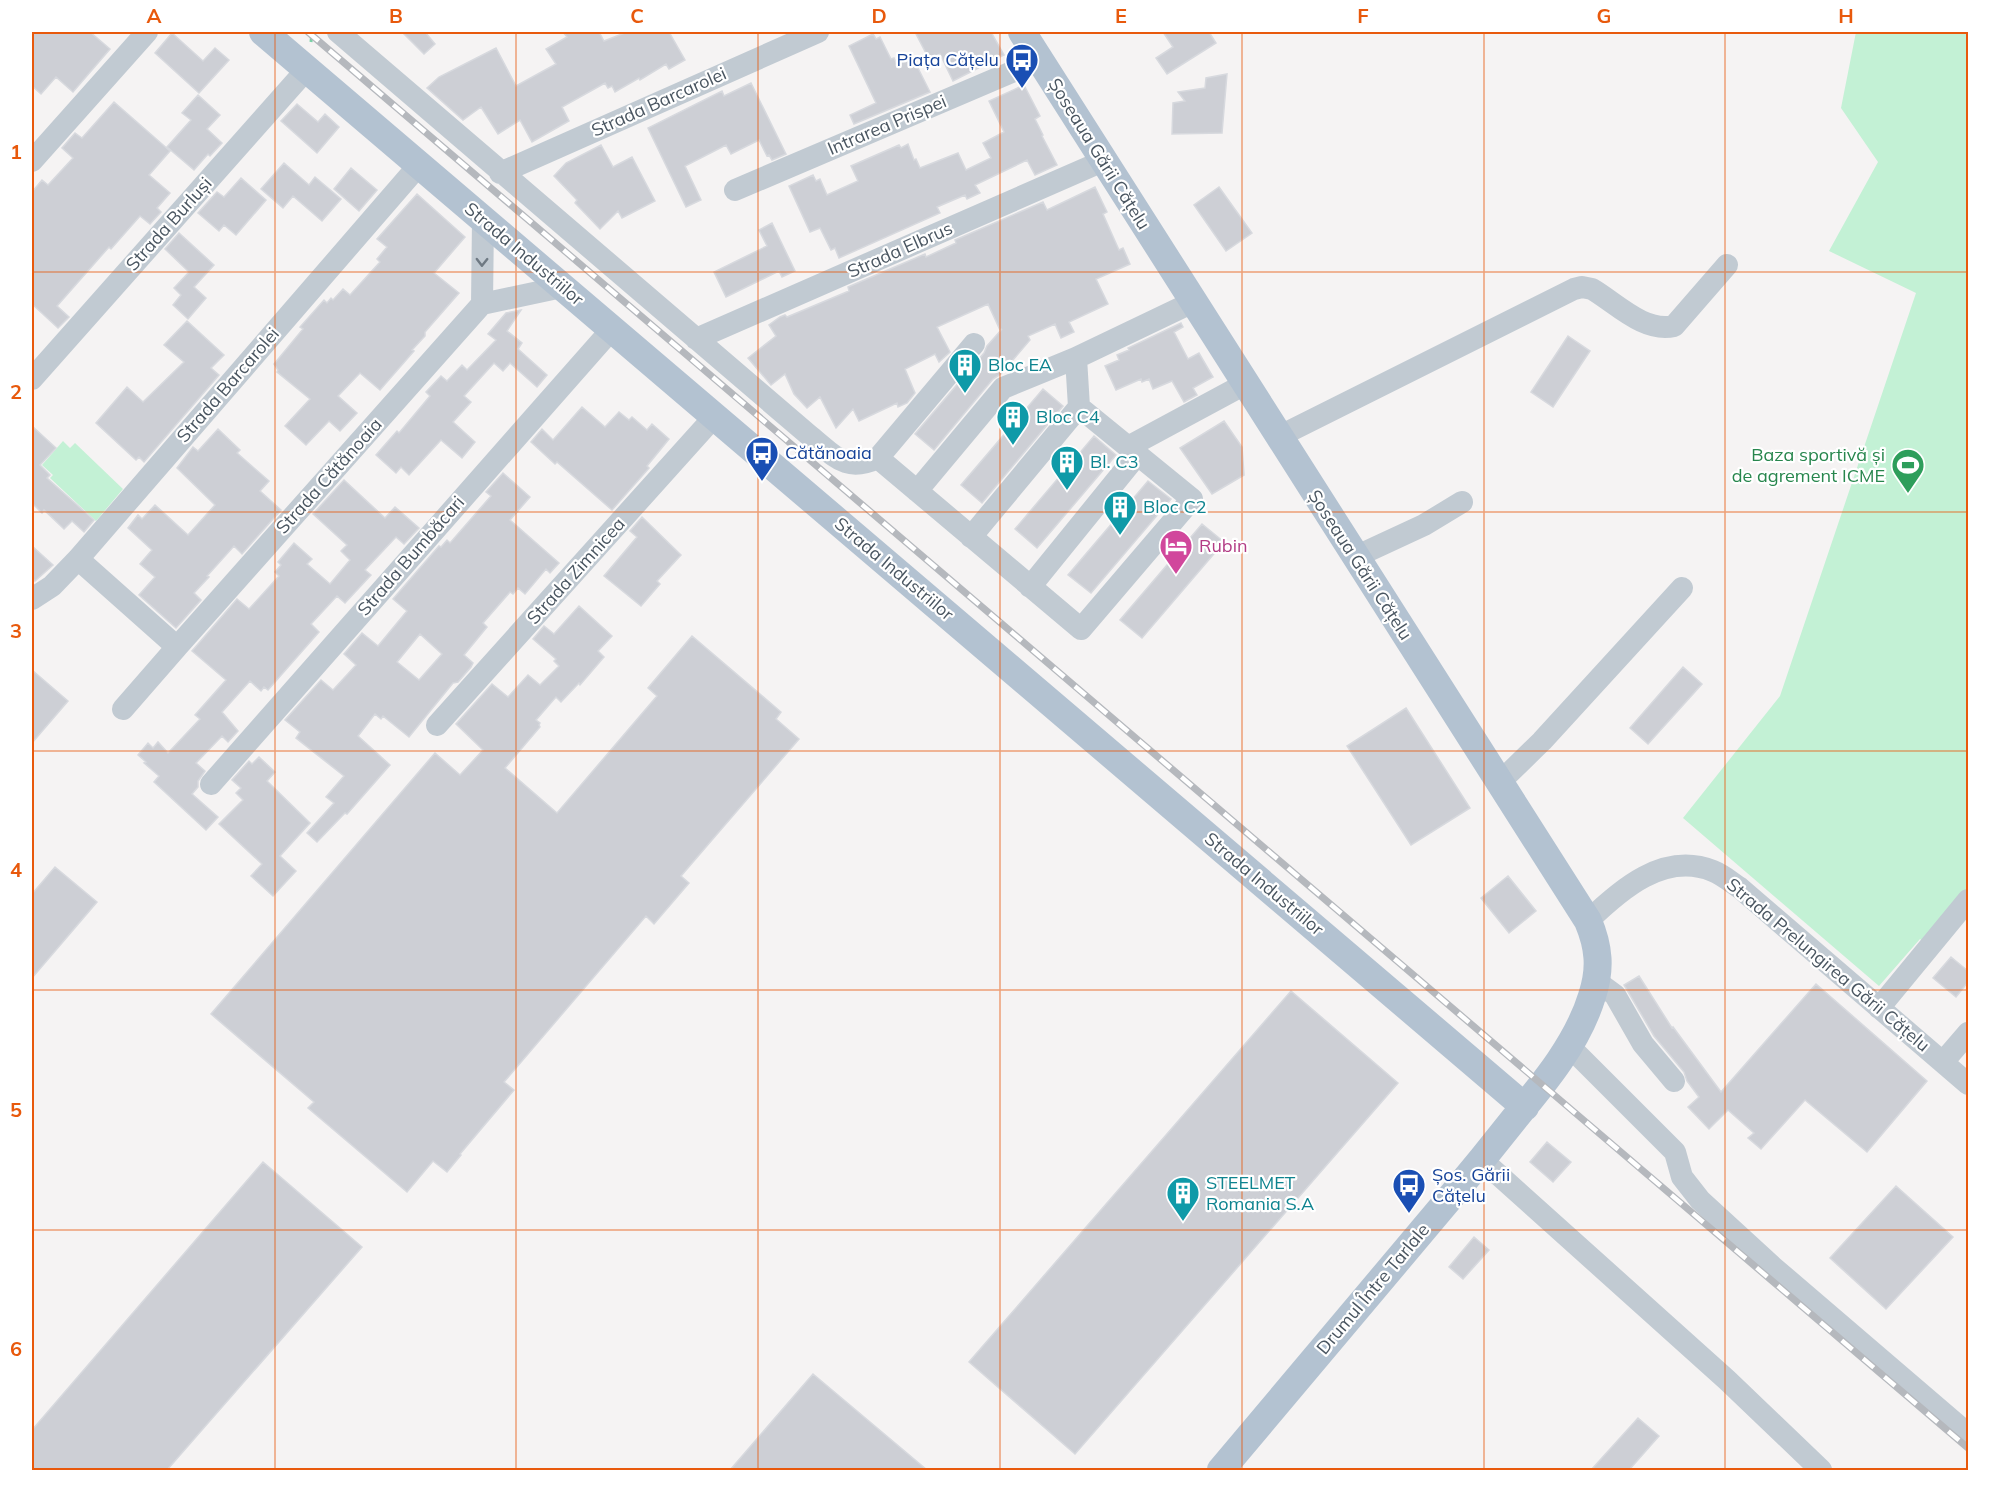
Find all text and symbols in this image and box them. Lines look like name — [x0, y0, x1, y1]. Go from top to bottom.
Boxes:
text: A — [147, 3, 162, 28]
text: B — [389, 3, 403, 28]
text: C — [630, 3, 644, 28]
text: D — [871, 3, 887, 28]
text: E — [1115, 3, 1127, 28]
text: F — [1357, 3, 1369, 28]
text: G — [1597, 3, 1611, 28]
text: H — [1838, 3, 1854, 28]
bus stop icon: Piața Cățelu — [1004, 42, 1040, 89]
place label: Piața Cățelu — [897, 48, 999, 71]
street label: Strada Barcarolei — [588, 62, 730, 142]
street label: Șoseaua Gării Cățelu — [1043, 74, 1155, 234]
street label: Intrarea Prispei — [824, 89, 950, 160]
text: 1 — [10, 139, 22, 164]
street label: Strada Burluși — [121, 172, 217, 275]
street label: Strada Industriilor — [460, 197, 589, 311]
street label: Strada Elbrus — [844, 216, 956, 283]
one-way arrow — [476, 258, 488, 267]
street label: Strada Barcarolei — [171, 322, 284, 447]
building icon: Bloc EA — [947, 347, 983, 394]
place label: Bloc EA — [988, 353, 1052, 376]
text: 2 — [10, 379, 22, 404]
building icon: Bloc C4 — [995, 399, 1031, 446]
place label: Bloc C4 — [1036, 405, 1100, 428]
street label: Strada Cătănoaia — [271, 413, 387, 538]
bus stop icon: Cătănoaia — [744, 435, 780, 482]
place label: Cătănoaia — [785, 441, 872, 464]
place label: Baza sportivă și de agrement ICME — [1732, 443, 1885, 487]
building icon: Bl. C3 — [1049, 444, 1085, 491]
sports icon: Baza sportivă și de agrement ICME — [1890, 447, 1926, 494]
place label: Bl. C3 — [1090, 450, 1138, 473]
street label: Șoseaua Gării Cățelu — [1303, 485, 1418, 644]
building icon: Bloc C2 — [1102, 489, 1138, 536]
street label: Strada Bumbăcari — [352, 491, 469, 620]
place label: Bloc C2 — [1143, 495, 1207, 518]
street label: Strada Zimnicea — [522, 512, 630, 629]
street label: Strada Industriilor — [830, 512, 959, 626]
hotel icon: Rubin — [1158, 528, 1194, 575]
place label: Rubin — [1199, 534, 1247, 557]
text: 3 — [10, 618, 22, 643]
street label: Strada Industriilor — [1200, 827, 1329, 941]
text: 4 — [10, 857, 22, 882]
street label: Strada Prelungirea Gării Cățelu — [1722, 873, 1935, 1056]
text: 5 — [10, 1097, 22, 1122]
place label: Șos. Gării Cățelu — [1432, 1163, 1510, 1207]
bus stop icon: Șos. Gării Cățelu — [1391, 1167, 1427, 1214]
place label: STEELMET Romania S.A — [1206, 1171, 1314, 1215]
building icon: STEELMET Romania S.A — [1165, 1175, 1201, 1222]
street label: Drumul Între Tarlale — [1311, 1218, 1434, 1359]
text: 6 — [10, 1336, 22, 1361]

